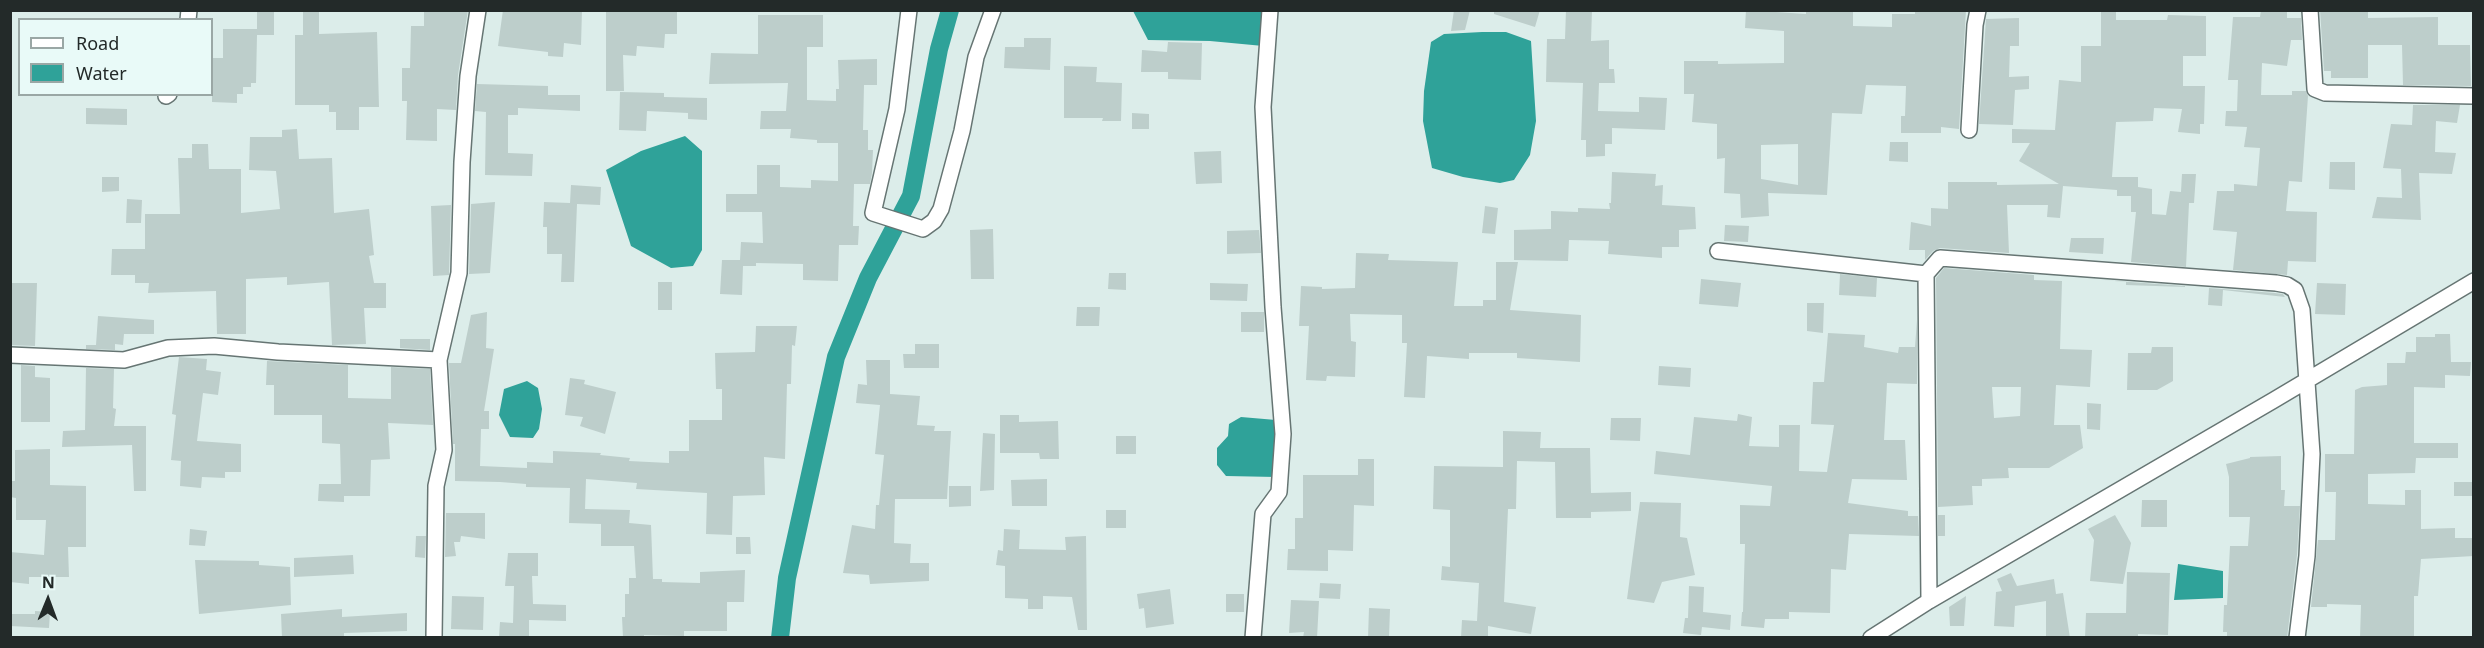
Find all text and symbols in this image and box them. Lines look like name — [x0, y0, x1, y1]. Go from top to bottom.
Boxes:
legend — [18, 18, 213, 96]
text: Road — [76, 31, 119, 55]
text: Water — [76, 61, 127, 85]
north arrow — [18, 570, 78, 630]
text: N — [42, 571, 55, 593]

